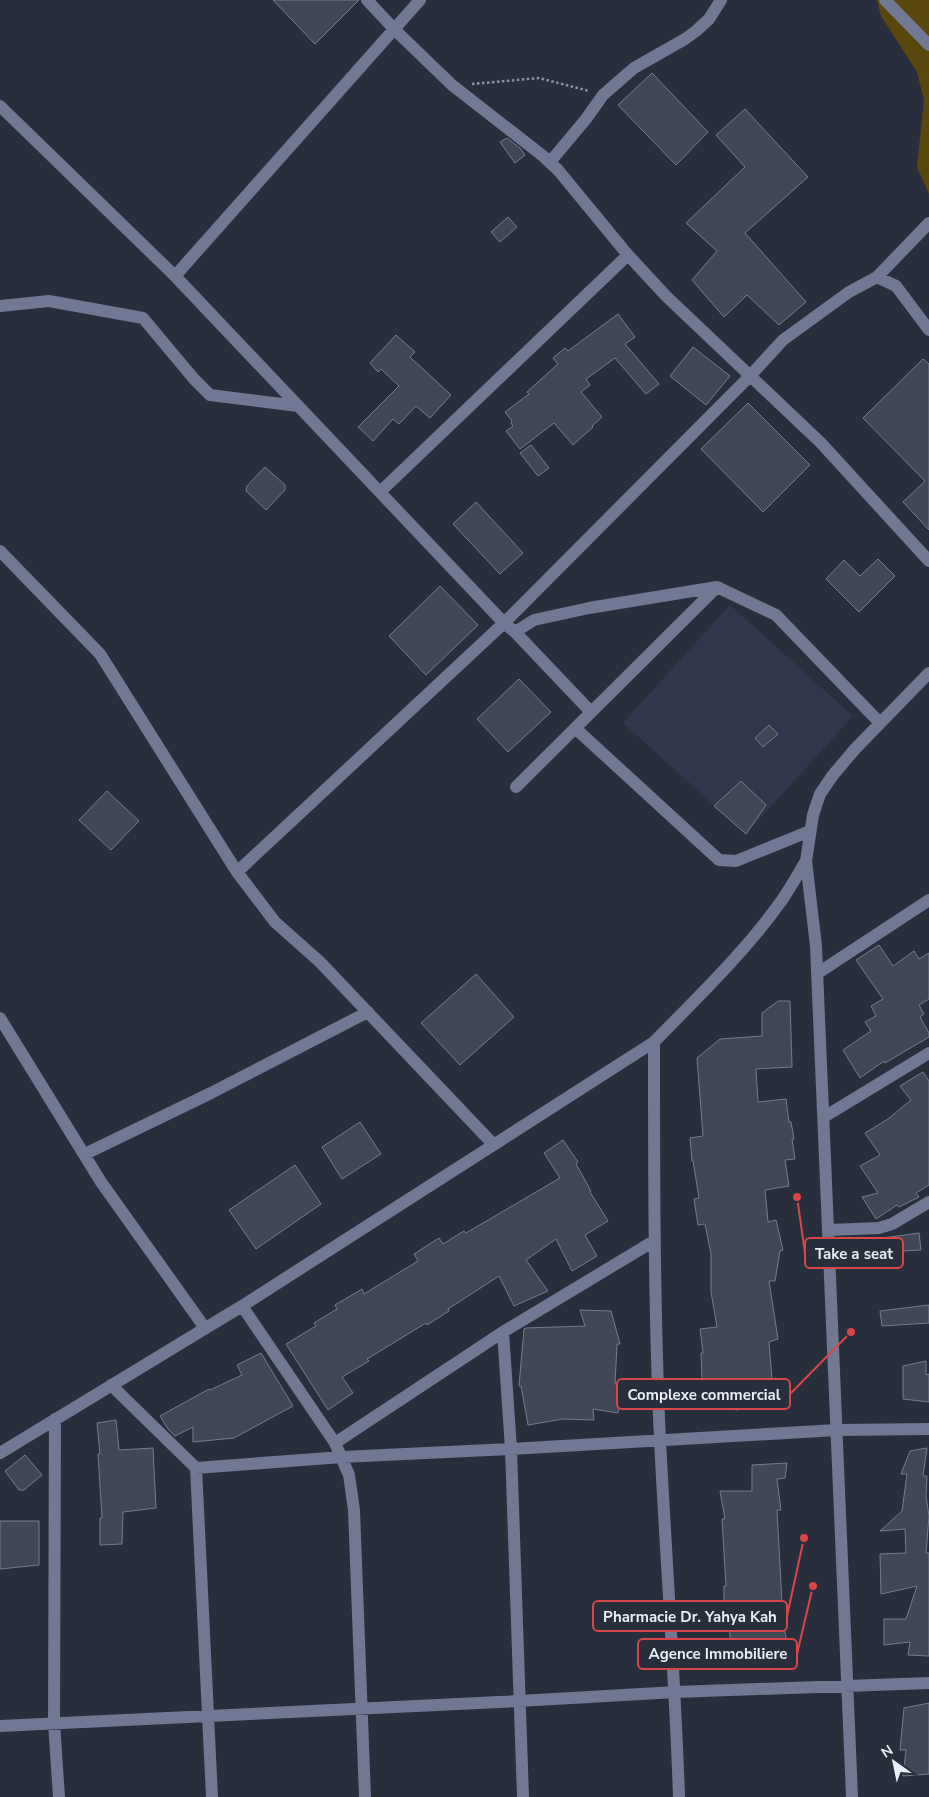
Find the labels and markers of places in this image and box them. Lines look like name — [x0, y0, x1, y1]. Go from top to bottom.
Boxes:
callout: Take a seat — [805, 1238, 903, 1268]
callout: Complexe commercial — [617, 1379, 790, 1409]
callout: Pharmacie Dr. Yahya Kah — [593, 1601, 787, 1631]
callout: Agence Immobiliere — [638, 1639, 797, 1669]

